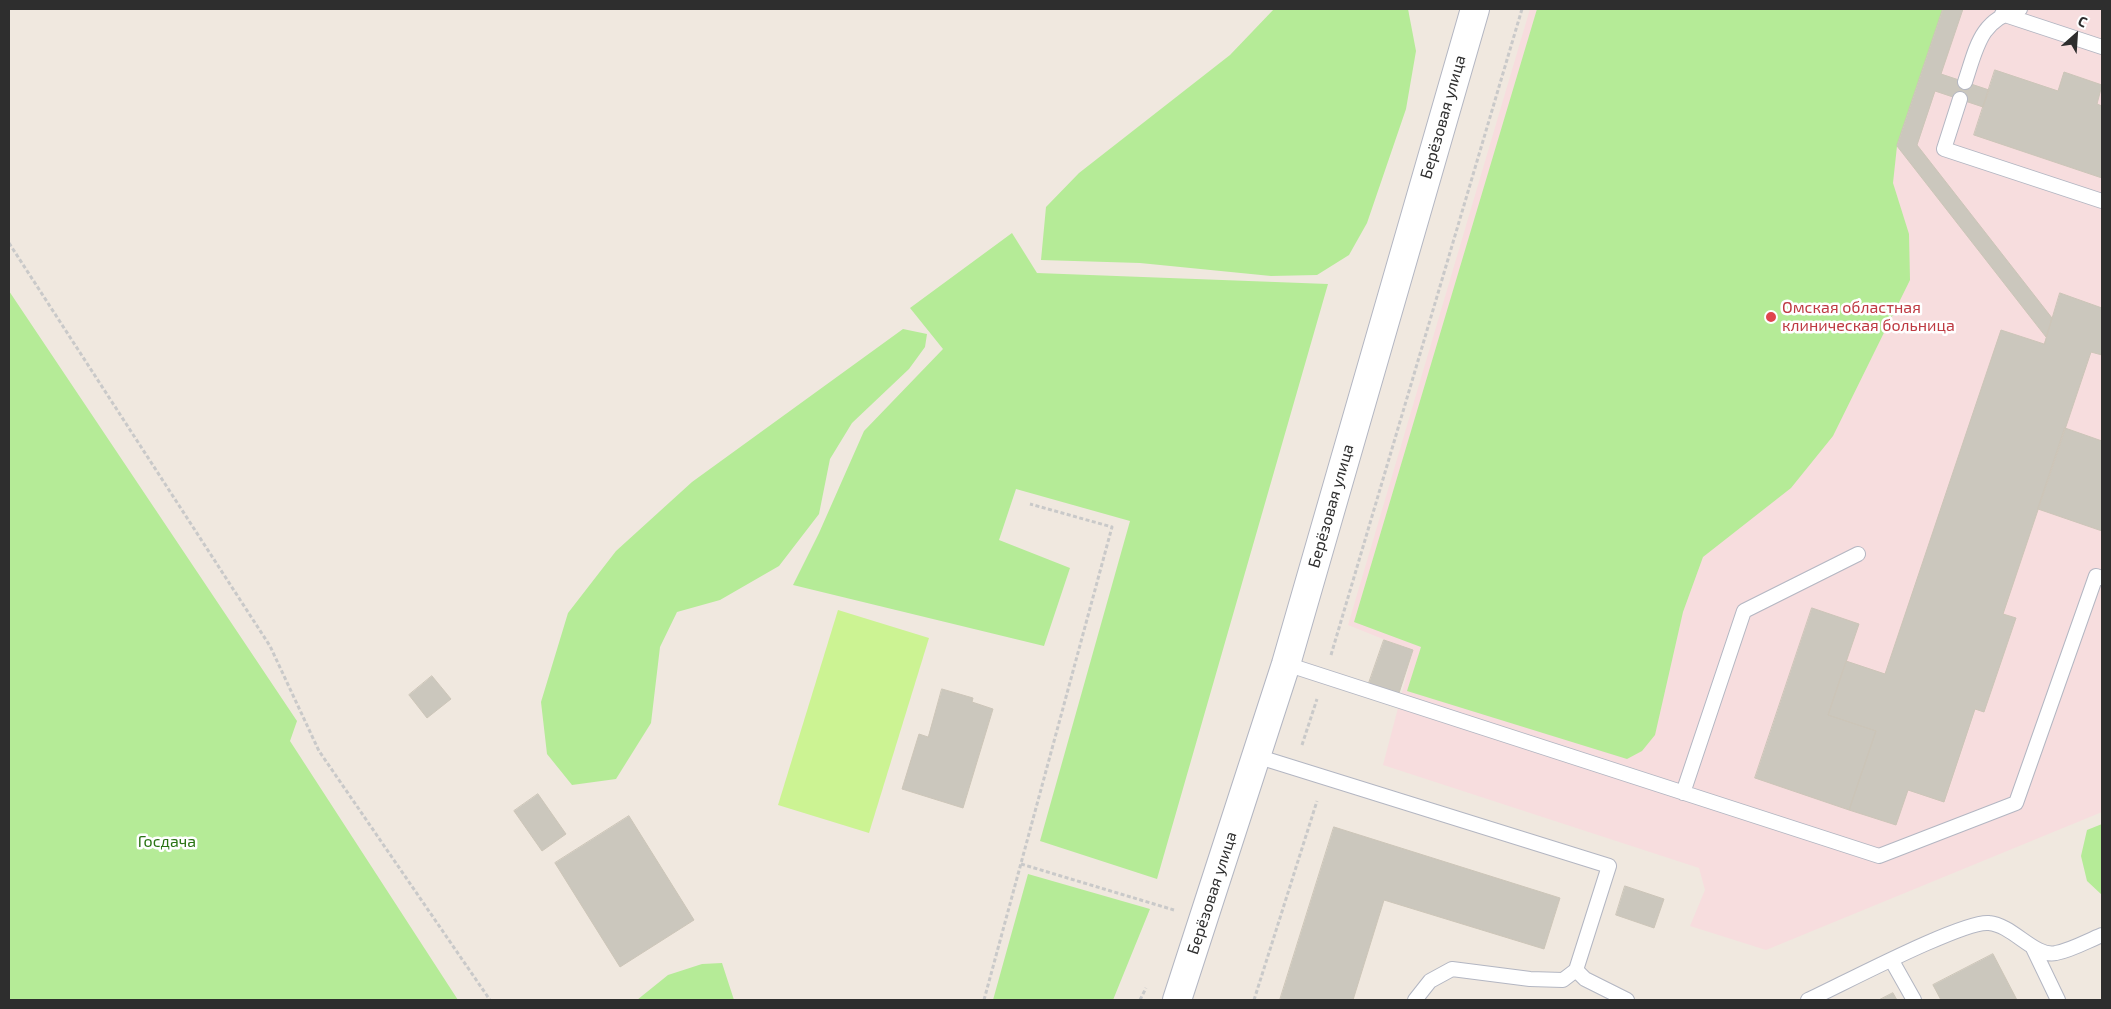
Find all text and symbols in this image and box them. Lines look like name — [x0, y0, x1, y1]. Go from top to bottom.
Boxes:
north arrow — [2051, 10, 2101, 60]
text: С — [2075, 12, 2090, 31]
street label: Берёзовая улица — [1416, 53, 1470, 181]
place label: Омская областная клиническая больница — [1782, 298, 1955, 336]
marker: Омская областная клиническая больница — [1764, 310, 1778, 324]
street label: Берёзовая улица — [1304, 442, 1358, 570]
street label: Берёзовая улица — [1183, 829, 1241, 957]
park label: Госдача — [138, 832, 196, 852]

